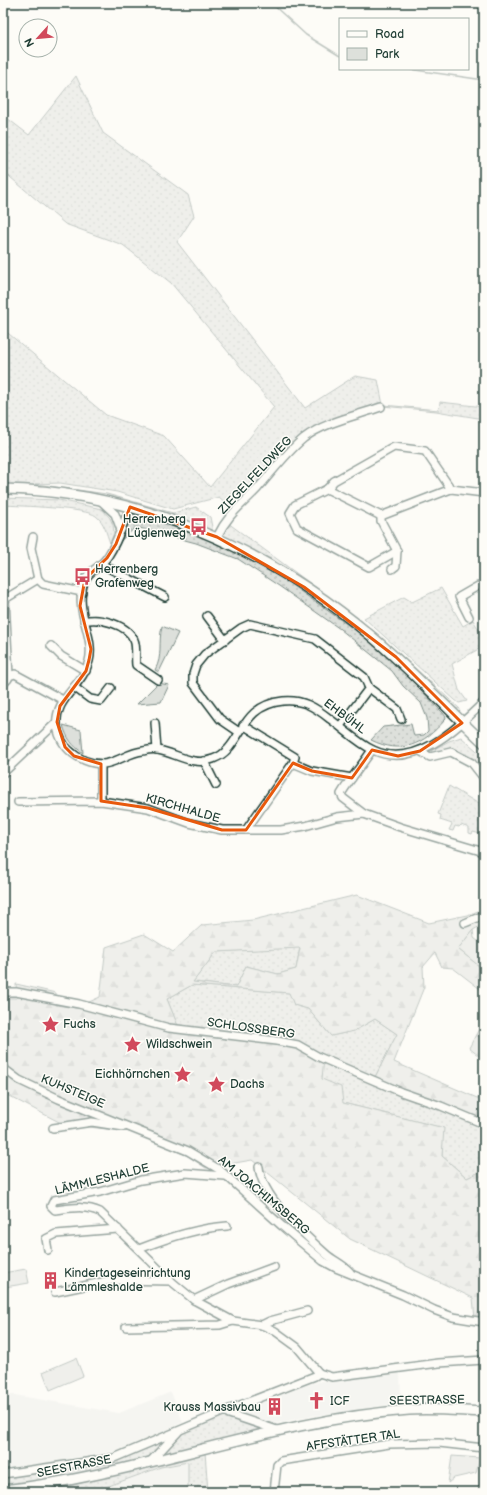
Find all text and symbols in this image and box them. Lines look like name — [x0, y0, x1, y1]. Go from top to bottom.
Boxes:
north arrow — [18, 18, 58, 58]
legend — [339, 18, 469, 70]
text: Road — [375, 27, 404, 42]
text: N — [22, 36, 37, 49]
text: Park — [375, 47, 399, 62]
street label: ZIEGELFELDWEG — [215, 433, 295, 518]
place label: Herrenberg Lüglenweg — [123, 512, 186, 541]
bus stop icon: Herrenberg Lüglenweg — [189, 516, 209, 536]
place label: Herrenberg Grafenweg — [95, 562, 158, 591]
bus stop icon: Herrenberg Grafenweg — [72, 566, 92, 586]
street label: EHBÜHL — [321, 695, 369, 737]
street label: KIRCHHALDE — [144, 791, 222, 826]
place icon: Fuchs — [40, 1014, 60, 1034]
street label: SCHLOSSBERG — [206, 1015, 296, 1042]
place label: Fuchs — [63, 1017, 96, 1032]
place icon: Wildschwein — [123, 1034, 143, 1054]
place label: Wildschwein — [146, 1037, 212, 1052]
place icon: Eichhörnchen — [173, 1064, 193, 1084]
place label: Eichhörnchen — [95, 1067, 170, 1082]
street label: KUHSTEIGE — [39, 1071, 107, 1112]
place icon: Dachs — [207, 1074, 227, 1094]
place label: Dachs — [230, 1077, 264, 1092]
street label: AM JOACHIMSBERG — [215, 1153, 312, 1238]
street label: LÄMMLESHALDE — [53, 1160, 151, 1198]
place label: Kindertageseinrichtung Lämmleshalde — [64, 1266, 191, 1295]
building icon: Kindertageseinrichtung Lämmleshalde — [41, 1270, 61, 1290]
church icon: ICF — [307, 1391, 327, 1411]
street label: SEESTRASSE — [389, 1392, 465, 1409]
place label: ICF — [330, 1394, 350, 1409]
building icon: Krauss Massivbau — [264, 1397, 284, 1417]
place label: Krauss Massivbau — [163, 1400, 261, 1415]
street label: AFFSTÄTTER TAL — [305, 1425, 401, 1455]
street label: SEESTRASSE — [36, 1452, 113, 1481]

